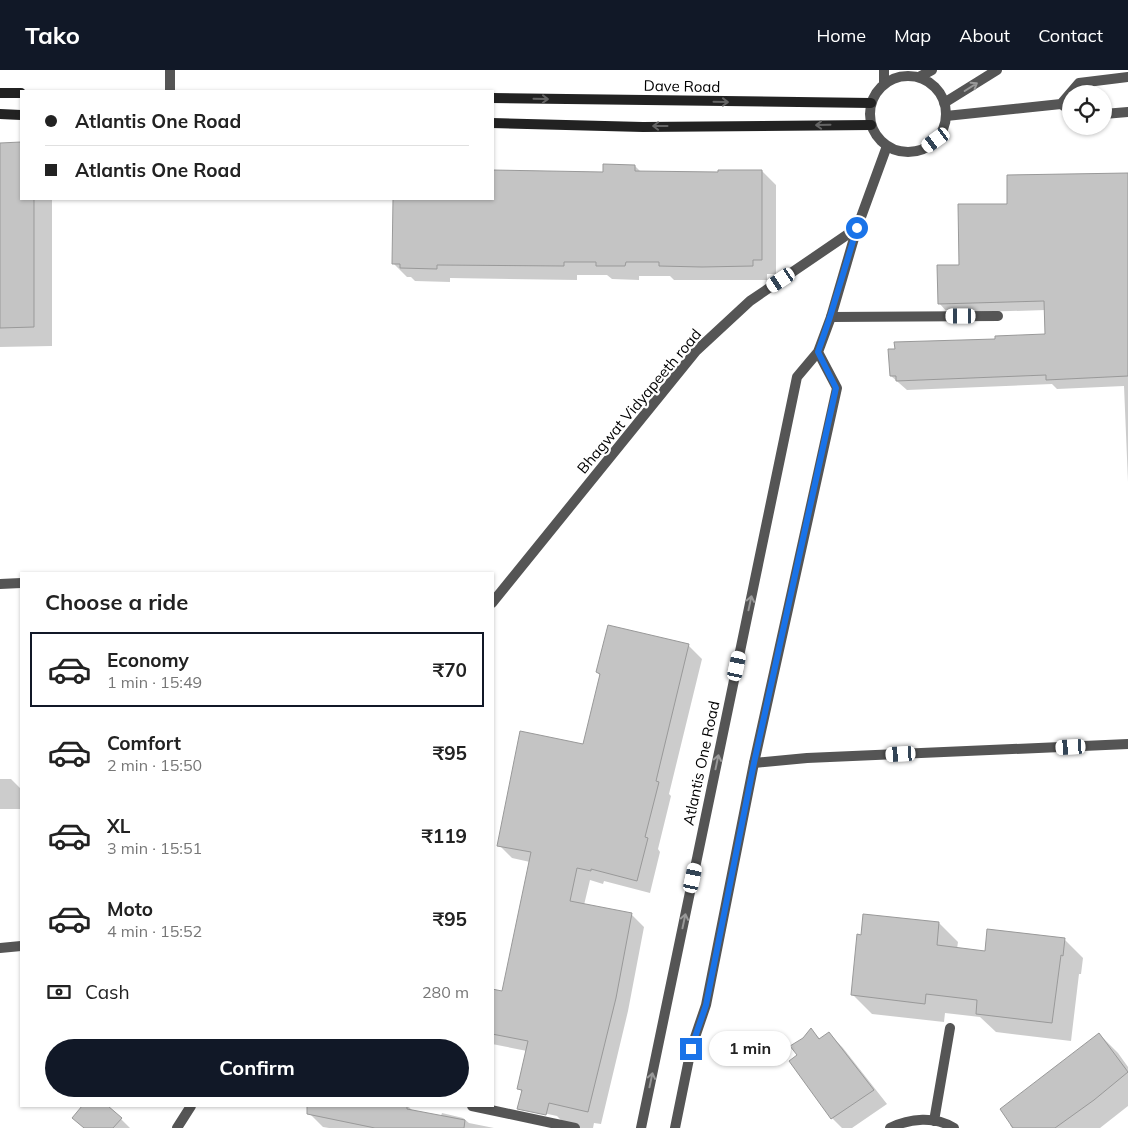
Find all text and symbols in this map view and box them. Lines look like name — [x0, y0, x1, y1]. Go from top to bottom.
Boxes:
text: Tako — [25, 20, 80, 50]
text: Home — [816, 24, 866, 47]
text: Map — [894, 24, 931, 47]
text: About — [959, 24, 1010, 47]
text: Contact — [1038, 24, 1103, 47]
street label: Dave Road — [643, 76, 721, 96]
one-way arrow — [963, 81, 977, 91]
map controls — [1062, 85, 1112, 135]
button: locate — [1062, 85, 1112, 135]
one-way arrow — [532, 94, 549, 104]
one-way arrow — [713, 97, 729, 106]
text: Atlantis One Road — [75, 109, 241, 133]
one-way arrow — [815, 120, 831, 130]
one-way arrow — [652, 122, 668, 131]
car — [919, 125, 952, 155]
text: Atlantis One Road — [75, 158, 241, 182]
route start — [846, 217, 868, 239]
car — [764, 265, 797, 295]
car — [946, 309, 976, 324]
street label: Bhagwat Vidyapeeth road — [573, 325, 705, 477]
text: Choose a ride — [45, 588, 188, 616]
one-way arrow — [746, 595, 755, 611]
icon: car — [47, 647, 92, 692]
text: Economy — [107, 648, 189, 672]
car — [726, 650, 747, 682]
text: ₹70 — [433, 658, 467, 682]
text: 1 min · 15:49 — [107, 672, 202, 692]
street label: Atlantis One Road — [679, 699, 723, 827]
icon: car — [47, 730, 92, 775]
text: Comfort — [107, 731, 181, 755]
car — [1055, 739, 1086, 755]
text: ₹95 — [433, 741, 467, 765]
car — [885, 746, 916, 762]
one-way arrow — [713, 754, 722, 770]
text: 2 min · 15:50 — [107, 755, 202, 775]
icon: car — [47, 813, 92, 858]
text: XL — [107, 814, 130, 838]
text: ₹119 — [421, 824, 467, 848]
text: 3 min · 15:51 — [107, 838, 202, 858]
car — [682, 862, 703, 894]
icon: car — [47, 896, 92, 941]
text: Moto — [107, 897, 153, 921]
text: ₹95 — [433, 907, 467, 931]
one-way arrow — [680, 914, 689, 930]
text: 4 min · 15:52 — [107, 921, 202, 941]
icon: cash — [45, 978, 73, 1006]
text: Cash — [85, 980, 130, 1004]
text: 280 m — [422, 982, 469, 1002]
callout: 1 min — [708, 1032, 791, 1066]
route end — [680, 1038, 702, 1060]
text: 1 min — [729, 1038, 771, 1058]
button: Confirm — [45, 1039, 469, 1097]
one-way arrow — [647, 1073, 656, 1089]

